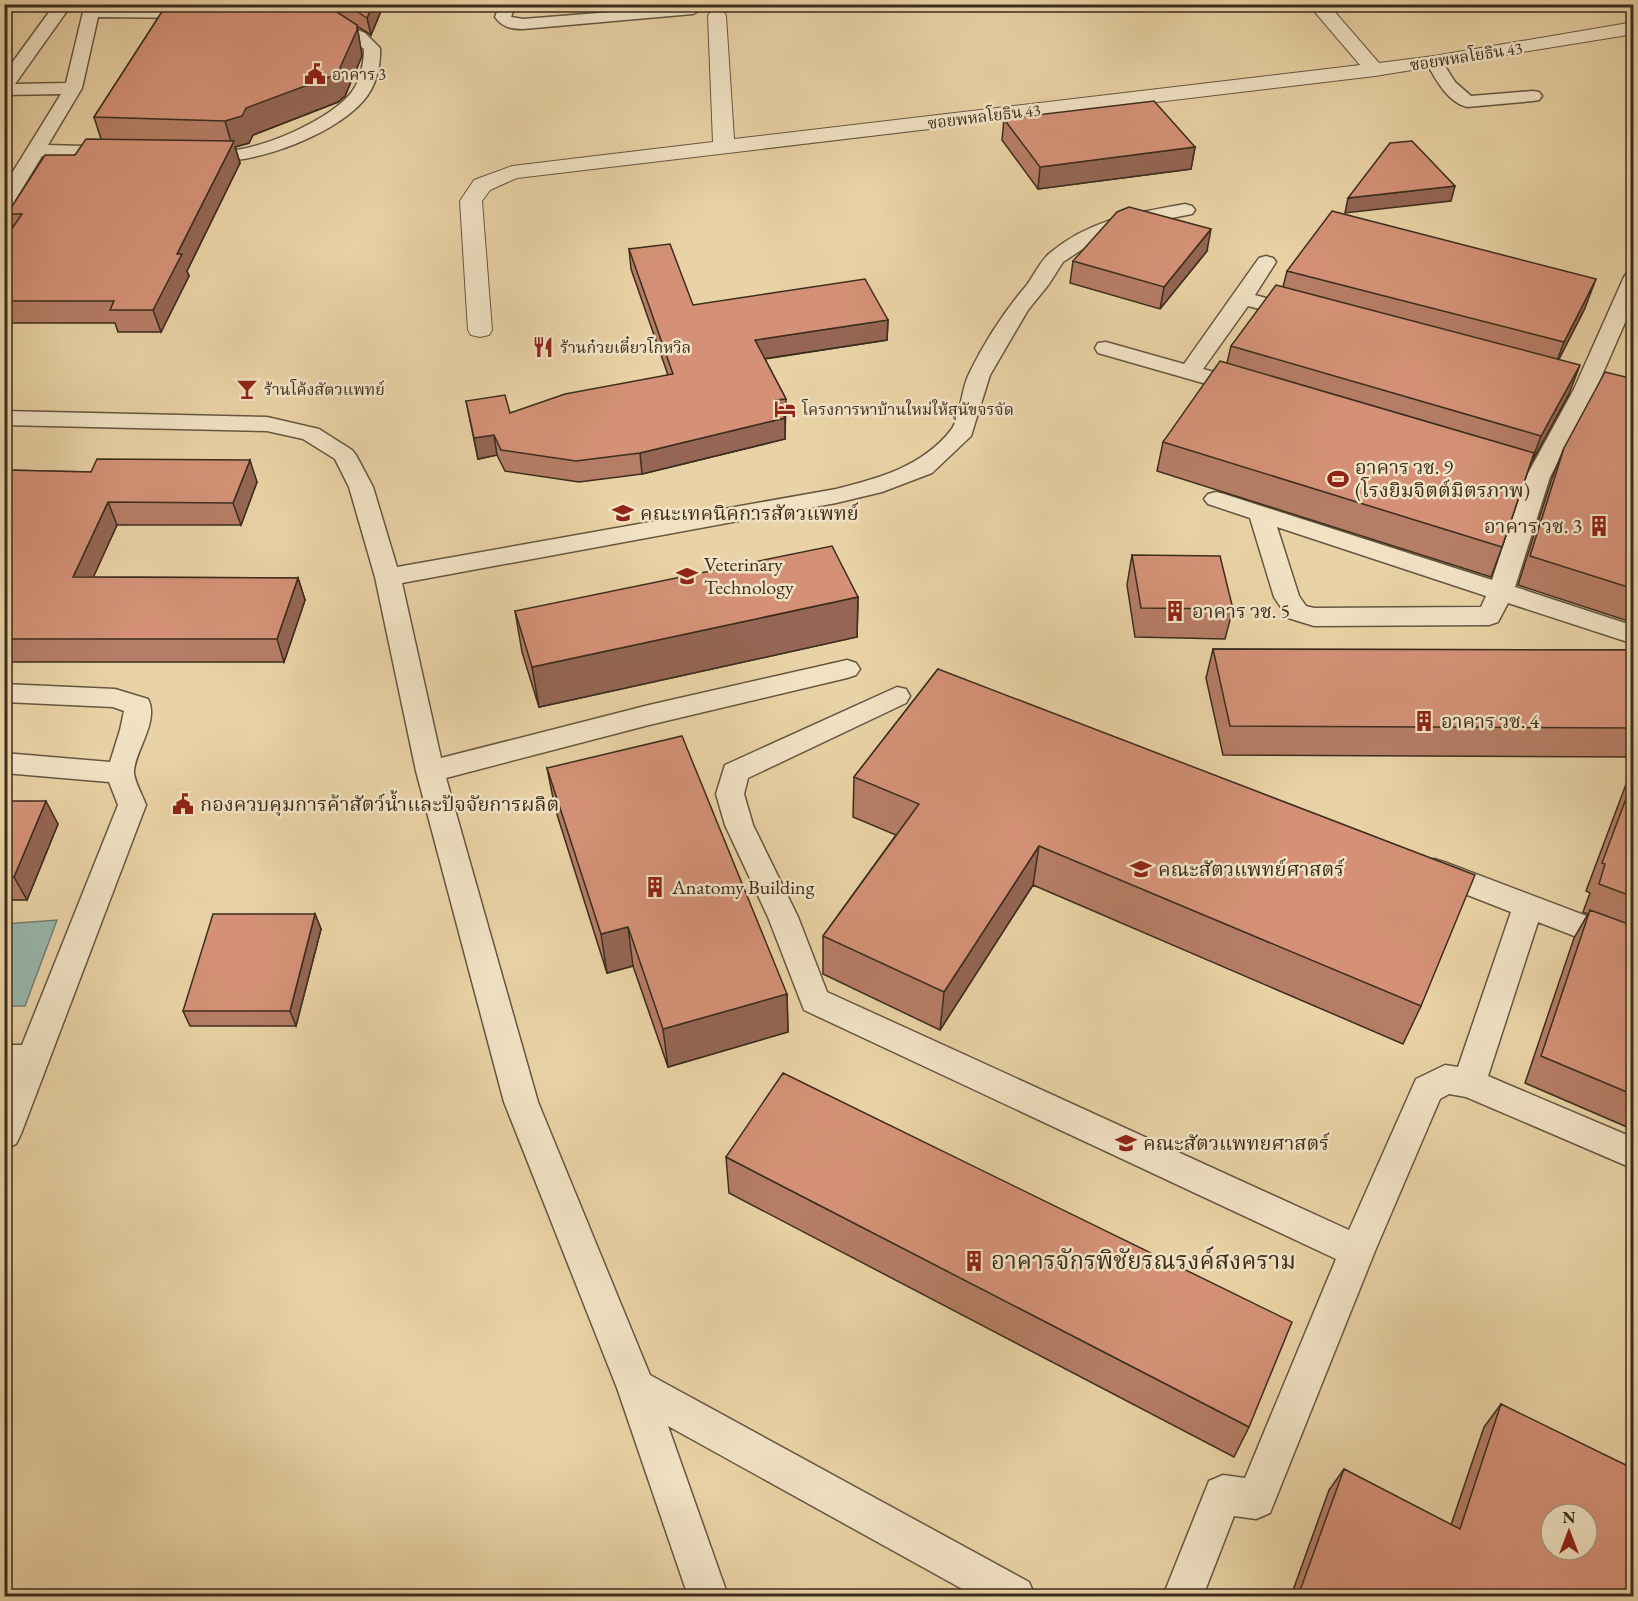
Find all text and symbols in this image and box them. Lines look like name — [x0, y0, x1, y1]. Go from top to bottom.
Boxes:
street label: ซอยพหลโยธิน 43 — [1408, 37, 1524, 76]
public building icon: อาคาร 3 — [303, 62, 327, 86]
place label: อาคาร 3 — [332, 64, 386, 85]
street label: ซอยพหลโยธิน 43 — [926, 99, 1042, 134]
restaurant icon: ร้านก๋วยเตี๋ยวโกหวิล — [531, 335, 555, 359]
place label: ร้านก๋วยเตี๋ยวโกหวิล — [560, 336, 691, 358]
bar icon: ร้านโค้งสัตวแพทย์ — [235, 377, 259, 401]
place label: ร้านโค้งสัตวแพทย์ — [264, 379, 385, 400]
hotel icon: โครงการหาบ้านใหม่ให้สุนัขจรจัด — [773, 397, 797, 421]
place label: โครงการหาบ้านใหม่ให้สุนัขจรจัด — [801, 399, 1014, 421]
place label: อาคาร วช. 9 (โรงยิมจิตต์มิตรภาพ) — [1355, 454, 1530, 503]
sports icon: อาคาร วช. 9 (โรงยิมจิตต์มิตรภาพ) — [1326, 467, 1350, 491]
place label: คณะเทคนิคการสัตวแพทย์ — [640, 500, 859, 526]
school or university icon: คณะเทคนิคการสัตวแพทย์ — [611, 501, 635, 525]
place label: อาคาร วช. 3 — [1484, 513, 1582, 539]
building icon: อาคาร วช. 3 — [1587, 514, 1611, 538]
place label: Veterinary Technology — [704, 551, 794, 600]
school or university icon: Veterinary Technology — [675, 564, 699, 588]
place label: อาคาร วช. 5 — [1192, 598, 1290, 624]
building icon: อาคาร วช. 5 — [1163, 599, 1187, 623]
place label: อาคาร วช. 4 — [1441, 708, 1539, 734]
building icon: อาคาร วช. 4 — [1412, 709, 1436, 733]
place label: กองควบคุมการค้าสัตว์น้ำและปัจจัยการผลิต — [200, 789, 559, 817]
public building icon: กองควบคุมการค้าสัตว์น้ำและปัจจัยการผลิต — [171, 792, 195, 816]
place label: คณะสัตวแพทย์ศาสตร์ — [1158, 856, 1345, 882]
school or university icon: คณะสัตวแพทย์ศาสตร์ — [1129, 857, 1153, 881]
place label: Anatomy Building — [671, 874, 815, 900]
building icon: Anatomy Building — [643, 875, 667, 899]
place label: คณะสัตวแพทยศาสตร์ — [1143, 1130, 1330, 1156]
school or university icon: คณะสัตวแพทยศาสตร์ — [1114, 1131, 1138, 1155]
place label: อาคารจักรพิชัยรณรงค์สงคราม — [991, 1245, 1296, 1276]
building icon: อาคารจักรพิชัยรณรงค์สงคราม — [962, 1249, 986, 1273]
north arrow — [1539, 1502, 1599, 1562]
text: N — [1563, 1507, 1576, 1528]

